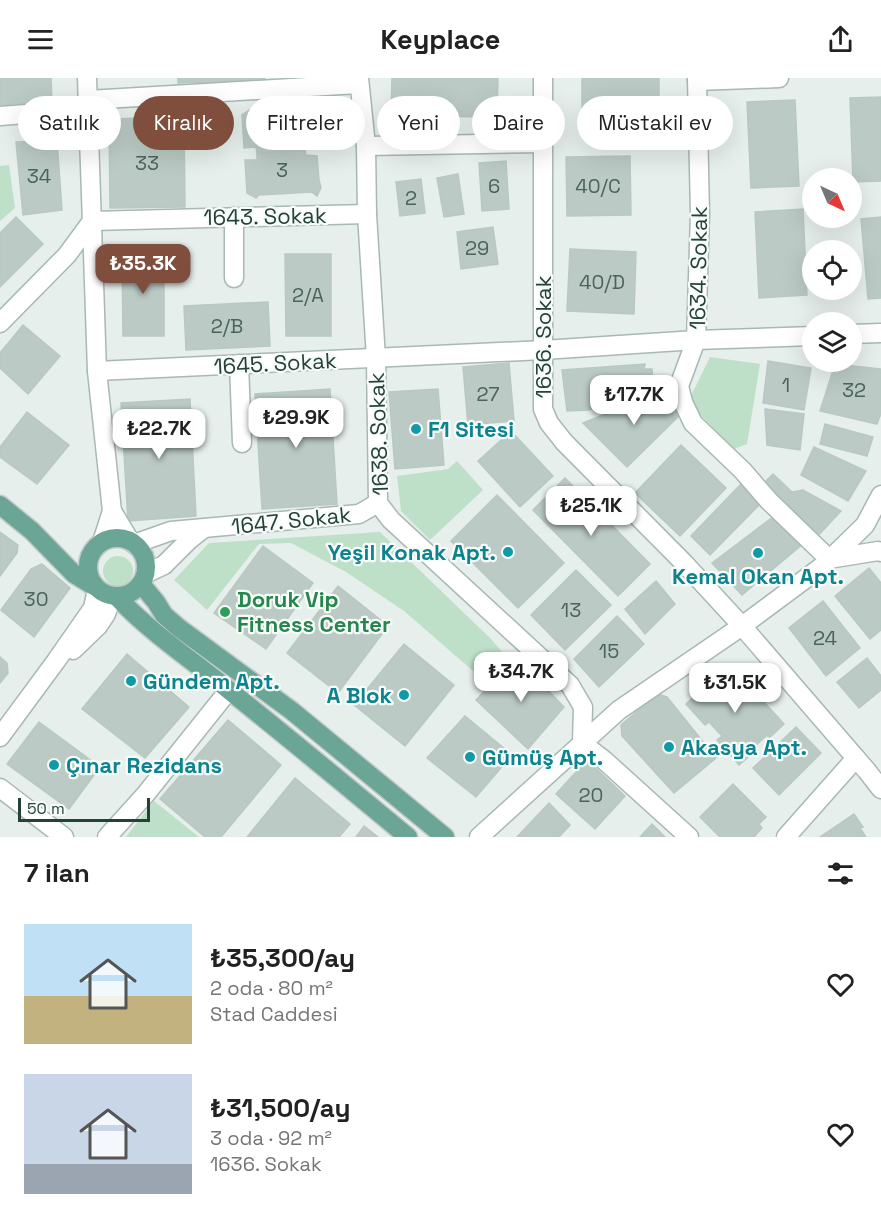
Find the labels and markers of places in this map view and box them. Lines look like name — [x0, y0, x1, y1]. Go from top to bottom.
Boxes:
pin: ₺35.3K — [94, 244, 192, 295]
pin: ₺17.7K — [585, 375, 683, 426]
pin: ₺29.9K — [247, 398, 345, 449]
pin: ₺22.7K — [110, 409, 208, 460]
place label: F1 Sitesi — [428, 415, 514, 443]
marker: F1 Sitesi — [409, 422, 423, 436]
pin: ₺25.1K — [542, 486, 640, 537]
place label: Yeşil Konak Apt. — [328, 538, 496, 566]
marker: Yeşil Konak Apt. — [501, 545, 515, 559]
marker: Kemal Okan Apt. — [751, 546, 765, 560]
place label: Kemal Okan Apt. — [672, 562, 844, 590]
place label: Doruk Vip Fitness Center — [237, 585, 391, 638]
marker: Doruk Vip Fitness Center — [218, 605, 232, 619]
pin: ₺34.7K — [472, 652, 570, 703]
pin: ₺31.5K — [686, 663, 784, 714]
place label: Gündem Apt. — [143, 667, 280, 695]
marker: Gündem Apt. — [124, 674, 138, 688]
place label: A Blok — [326, 681, 393, 709]
marker: A Blok — [397, 688, 411, 702]
place label: Akasya Apt. — [681, 733, 807, 761]
marker: Akasya Apt. — [662, 740, 676, 754]
place label: Gümüş Apt. — [482, 743, 603, 771]
marker: Gümüş Apt. — [463, 750, 477, 764]
place label: Çınar Rezidans — [66, 751, 222, 779]
marker: Çınar Rezidans — [47, 758, 61, 772]

